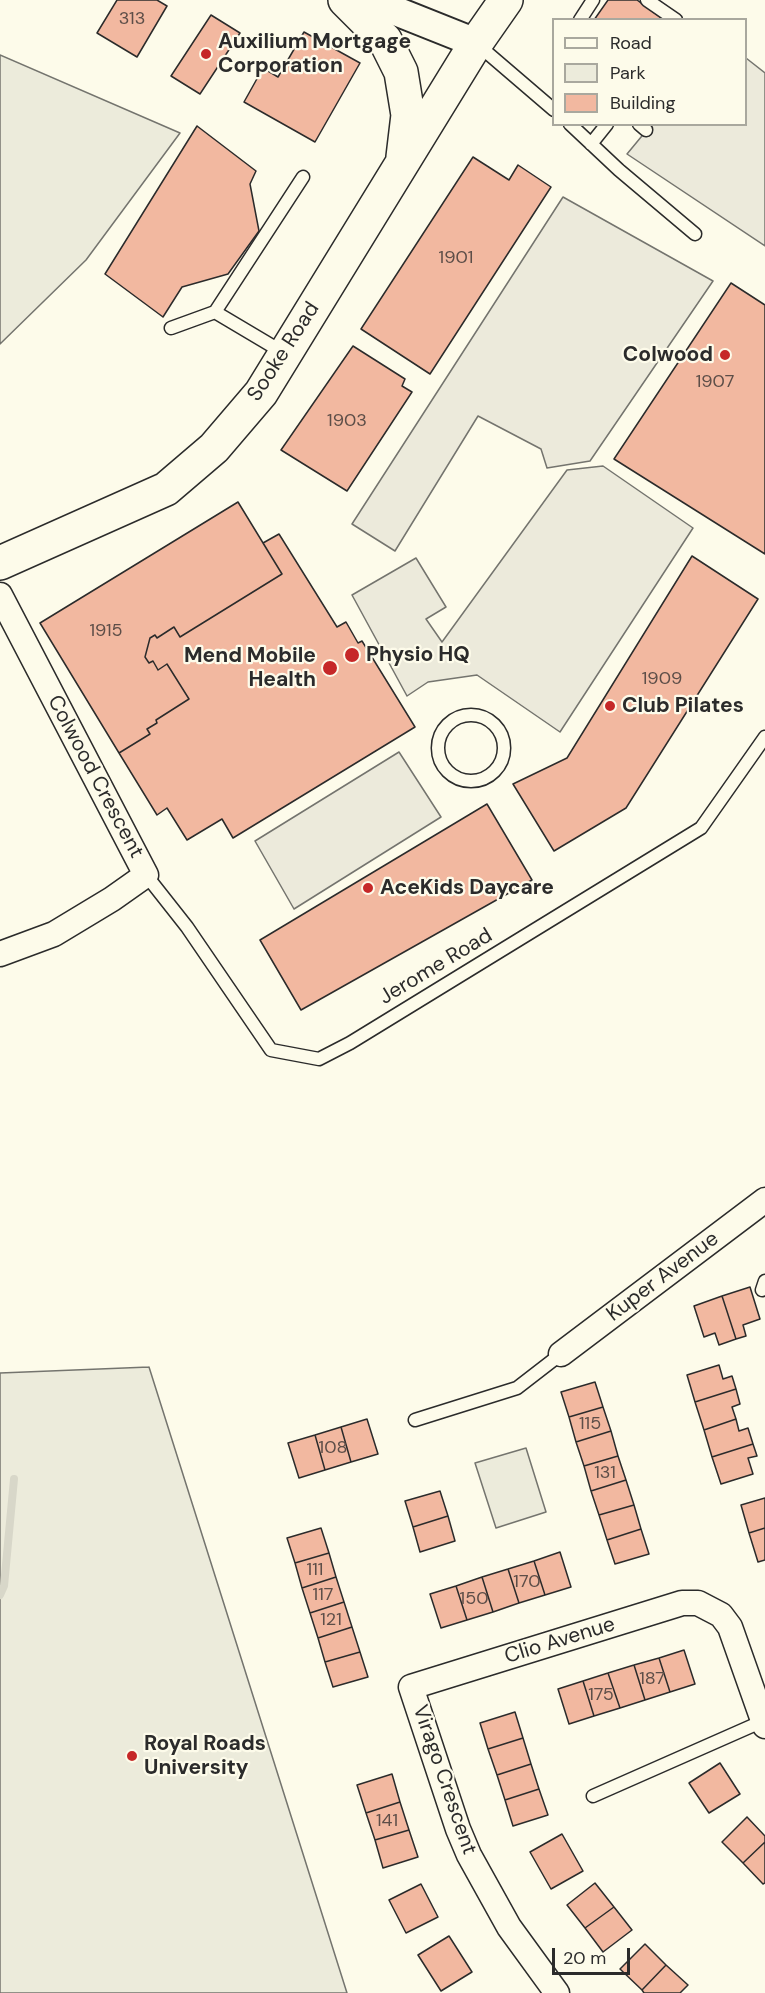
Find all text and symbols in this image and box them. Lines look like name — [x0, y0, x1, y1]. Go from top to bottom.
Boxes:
house number: 313 — [119, 8, 145, 30]
legend — [552, 18, 747, 126]
place label: Auxilium Mortgage Corporation — [218, 29, 411, 79]
text: Road — [610, 31, 652, 55]
marker: Auxilium Mortgage Corporation — [199, 47, 213, 61]
text: Park — [610, 61, 646, 85]
text: Building — [610, 91, 675, 115]
house number: 1901 — [439, 247, 473, 269]
street label: Sooke Road — [243, 298, 325, 406]
place label: Colwood — [623, 342, 713, 368]
marker: Colwood — [718, 348, 732, 362]
house number: 1907 — [696, 371, 734, 393]
house number: 1903 — [327, 410, 367, 432]
house number: 1915 — [89, 620, 123, 642]
place label: Physio HQ — [366, 642, 470, 668]
place label: Mend Mobile Health — [184, 643, 316, 693]
marker: Physio HQ — [343, 646, 361, 664]
marker: Mend Mobile Health — [321, 659, 339, 677]
house number: 1909 — [642, 668, 682, 690]
street label: Colwood Crescent — [41, 691, 149, 863]
place label: Club Pilates — [622, 693, 744, 719]
marker: Club Pilates — [603, 699, 617, 713]
place label: AceKids Daycare — [380, 875, 554, 901]
marker: AceKids Daycare — [361, 881, 375, 895]
street label: Jerome Road — [375, 923, 497, 1011]
street label: Kuper Avenue — [602, 1227, 724, 1327]
house number: 115 — [579, 1413, 601, 1435]
house number: 108 — [319, 1437, 347, 1459]
house number: 131 — [594, 1462, 616, 1484]
house number: 111 — [307, 1559, 323, 1581]
house number: 170 — [513, 1571, 541, 1593]
house number: 117 — [313, 1584, 333, 1606]
house number: 150 — [460, 1588, 488, 1610]
house number: 121 — [320, 1609, 342, 1631]
street label: Clio Avenue — [502, 1612, 618, 1670]
house number: 187 — [639, 1668, 665, 1690]
house number: 175 — [588, 1684, 614, 1706]
street label: Virago Crescent — [407, 1702, 481, 1858]
place label: Royal Roads University — [144, 1731, 266, 1781]
marker: Royal Roads University — [125, 1749, 139, 1763]
house number: 141 — [376, 1810, 398, 1832]
scale bar — [555, 1936, 633, 1974]
text: 20 m — [563, 1946, 606, 1970]

